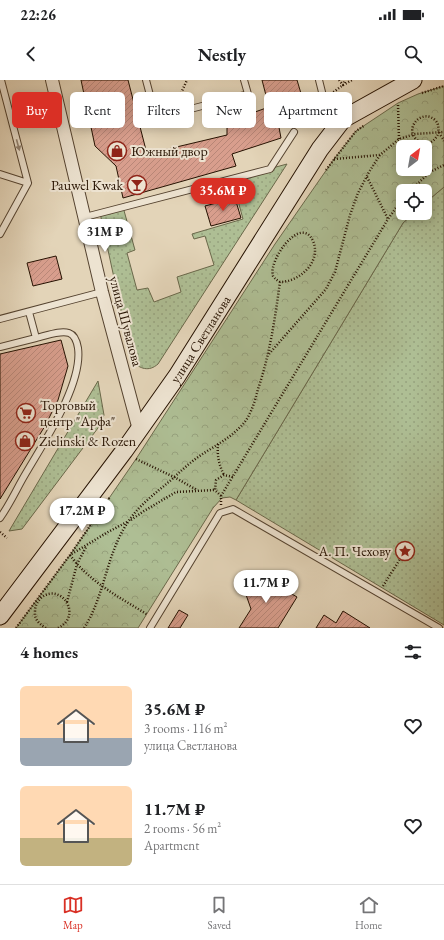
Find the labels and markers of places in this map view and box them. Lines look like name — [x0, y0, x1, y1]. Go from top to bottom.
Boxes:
shop icon: Южный двор — [106, 140, 128, 162]
place label: Южный двор — [131, 142, 208, 160]
bar icon: Pauwel Kwak — [126, 174, 148, 196]
place label: Pauwel Kwak — [51, 176, 123, 194]
pin: 35.6M ₽ — [186, 178, 260, 212]
pin: 31M ₽ — [77, 219, 133, 253]
place label: Торговый центр "Арфа" — [40, 396, 115, 430]
supermarket icon: Торговый центр "Арфа" — [15, 402, 37, 424]
shop icon: Zielinski & Rozen — [14, 430, 36, 452]
place label: Zielinski & Rozen — [39, 432, 137, 450]
pin: 17.2M ₽ — [45, 498, 119, 532]
place icon: А. П. Чехову — [394, 540, 416, 562]
place label: А. П. Чехову — [317, 542, 392, 560]
pin: 11.7M ₽ — [229, 570, 303, 604]

